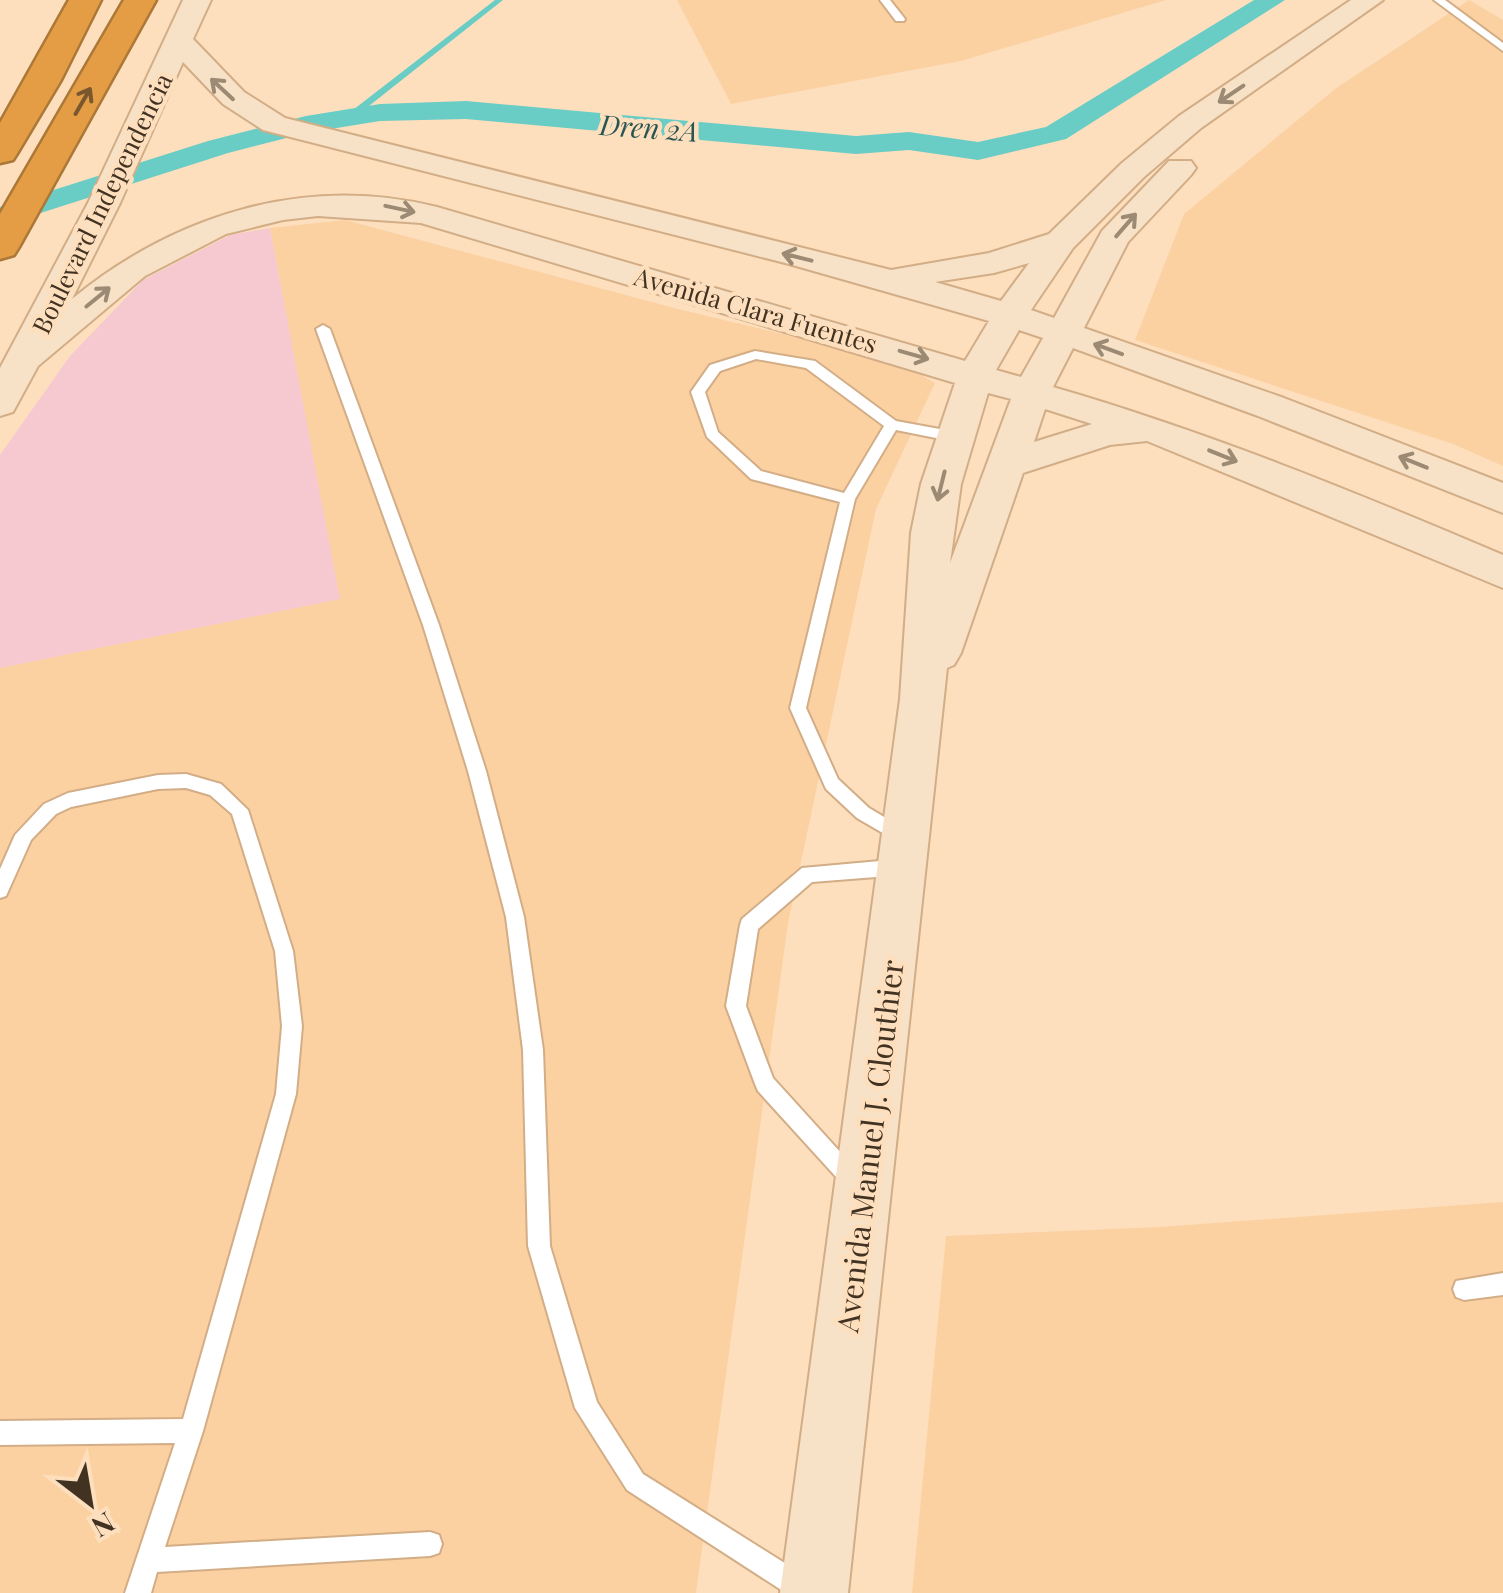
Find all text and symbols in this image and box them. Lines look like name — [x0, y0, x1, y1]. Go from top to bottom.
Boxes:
street label: Boulevard Independencia — [24, 67, 179, 339]
one-way arrow — [210, 78, 235, 101]
one-way arrow — [1217, 83, 1245, 104]
one-way arrow — [73, 87, 93, 116]
water label: Dren 2A — [597, 105, 700, 149]
one-way arrow — [383, 200, 415, 219]
one-way arrow — [1114, 213, 1136, 239]
one-way arrow — [782, 246, 813, 265]
street label: Avenida Clara Fuentes — [630, 258, 881, 359]
one-way arrow — [85, 286, 111, 308]
one-way arrow — [1094, 339, 1125, 357]
one-way arrow — [898, 347, 930, 365]
one-way arrow — [1207, 449, 1238, 467]
one-way arrow — [1398, 452, 1429, 470]
one-way arrow — [931, 470, 950, 501]
street label: Avenida Manuel J. Clouthier — [826, 958, 912, 1335]
north arrow — [40, 1453, 140, 1553]
text: N — [85, 1505, 122, 1547]

